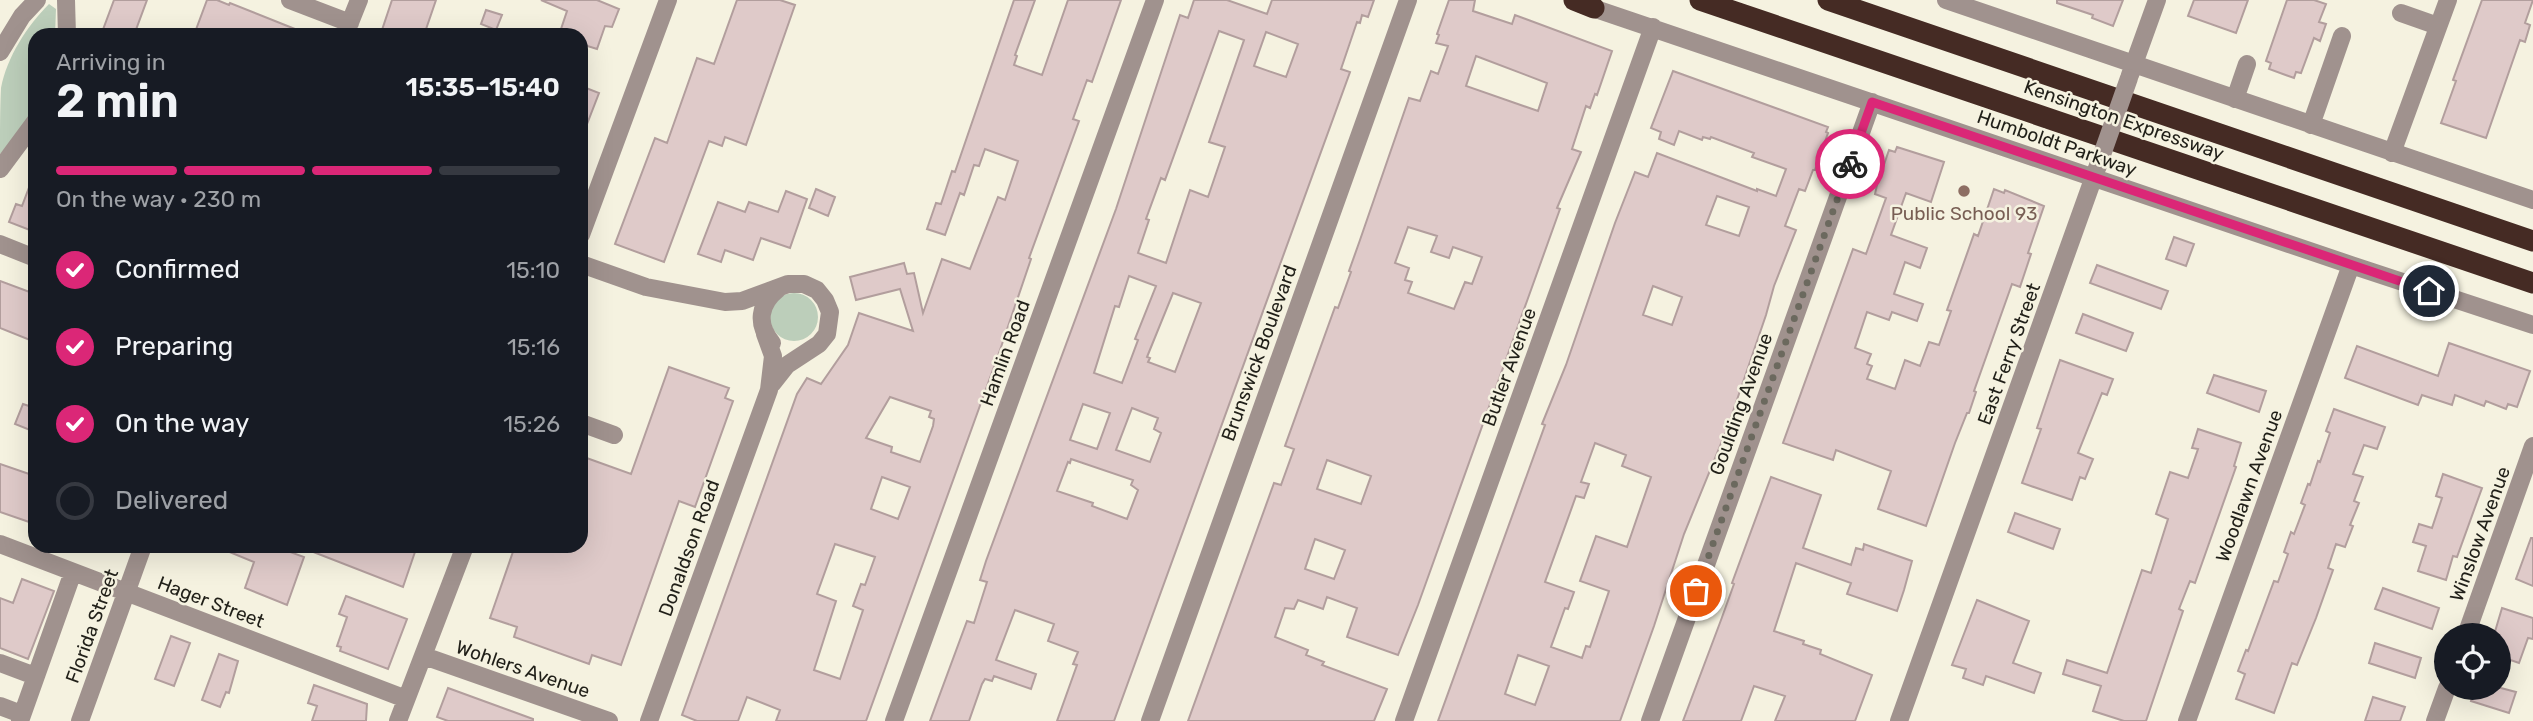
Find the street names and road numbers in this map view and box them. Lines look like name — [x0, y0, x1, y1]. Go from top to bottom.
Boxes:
street label: Kensington Expressway — [2021, 75, 2227, 165]
street label: Humboldt Parkway — [1974, 105, 2140, 181]
street label: Brunswick Boulevard — [1216, 262, 1302, 444]
street label: East Ferry Street — [1973, 279, 2046, 428]
street label: Hamlin Road — [975, 297, 1035, 409]
street label: Butler Avenue — [1477, 305, 1541, 429]
street label: Goulding Avenue — [1705, 330, 1777, 478]
street label: Woodlawn Avenue — [2211, 407, 2287, 565]
street label: Winslow Avenue — [2445, 463, 2515, 605]
street label: Donaldson Road — [654, 477, 724, 619]
street label: Florida Street — [61, 565, 123, 686]
street label: Hager Street — [154, 571, 268, 633]
street label: Wohlers Avenue — [453, 635, 593, 703]

